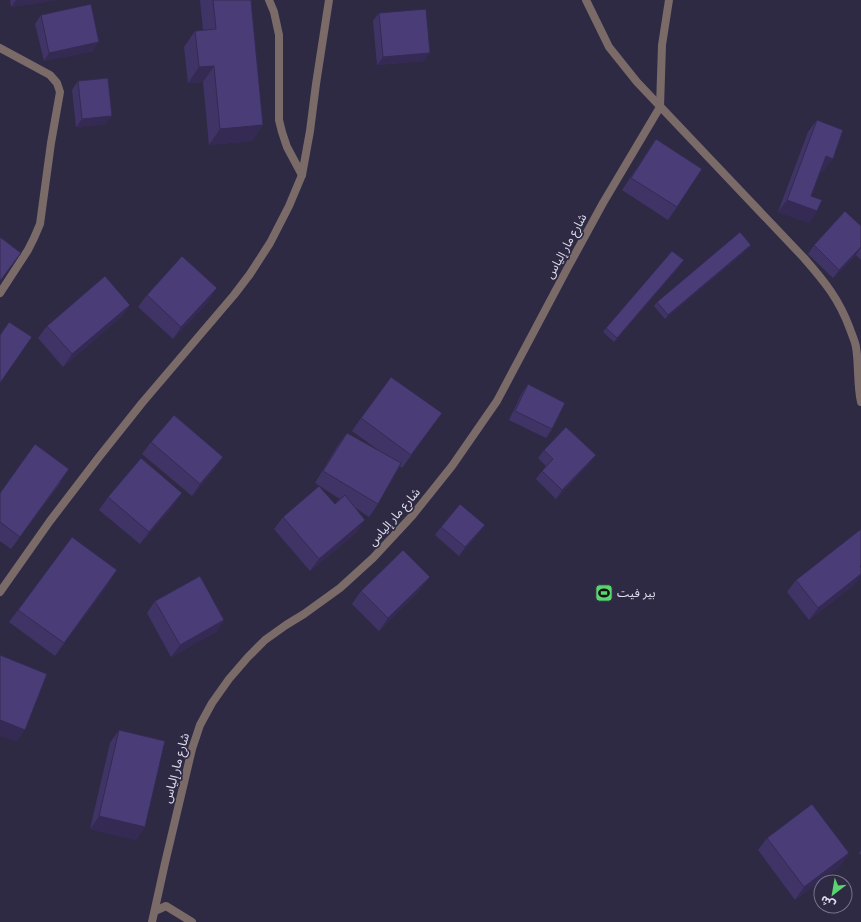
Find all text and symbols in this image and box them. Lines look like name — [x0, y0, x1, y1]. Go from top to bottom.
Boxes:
street label: شارع مار إلياس — [542, 211, 591, 282]
street label: شارع مار إلياس — [365, 485, 424, 550]
sports icon: بير فيت — [594, 583, 614, 603]
place label: بير فيت — [617, 586, 655, 600]
street label: شارع مار إلياس — [160, 731, 194, 805]
north arrow — [813, 874, 853, 914]
text: ش — [818, 893, 838, 912]

